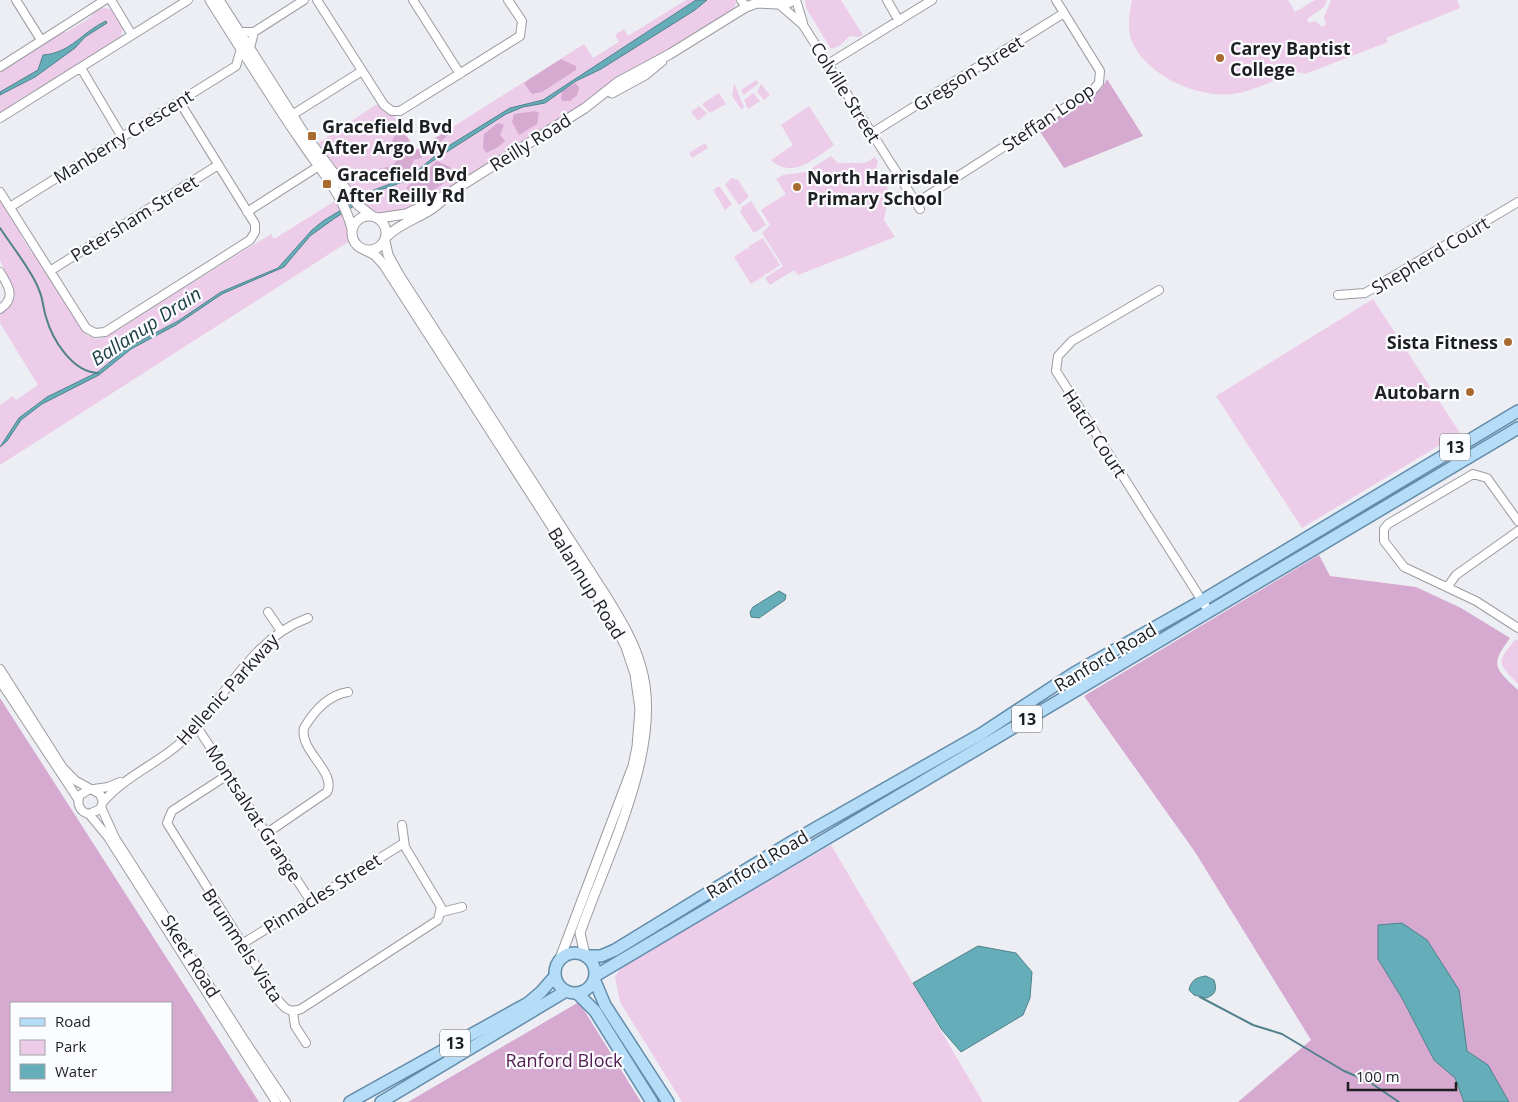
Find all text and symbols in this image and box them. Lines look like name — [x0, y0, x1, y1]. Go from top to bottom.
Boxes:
street label: Gregson Street — [908, 30, 1028, 116]
place label: Carey Baptist College — [1230, 36, 1351, 81]
street label: Colville Street — [806, 37, 886, 147]
marker: Carey Baptist College — [1214, 52, 1226, 64]
street label: Steffan Loop — [997, 77, 1099, 157]
street label: Manberry Crescent — [49, 83, 197, 189]
street label: Reilly Road — [485, 108, 575, 176]
place label: Gracefield Bvd After Argo Wy — [322, 114, 452, 159]
marker: Gracefield Bvd After Argo Wy — [306, 130, 318, 142]
place label: Gracefield Bvd After Reilly Rd — [337, 162, 467, 207]
place label: North Harrisdale Primary School — [807, 165, 959, 210]
street label: Petersham Street — [66, 169, 202, 267]
marker: Gracefield Bvd After Reilly Rd — [321, 178, 333, 190]
marker: North Harrisdale Primary School — [791, 181, 803, 193]
street label: Shepherd Court — [1367, 210, 1493, 300]
water label: Ballanup Drain — [86, 281, 206, 371]
place label: Sista Fitness — [1387, 330, 1498, 354]
marker: Sista Fitness — [1502, 336, 1514, 348]
place label: Autobarn — [1375, 380, 1460, 404]
street label: Hatch Court — [1057, 384, 1133, 482]
marker: Autobarn — [1464, 386, 1476, 398]
road number: 13 — [1440, 434, 1470, 461]
street label: Balannup Road — [543, 522, 631, 644]
street label: Ranford Road — [1050, 617, 1160, 697]
street label: Hellenic Parkway — [171, 627, 284, 750]
road number: 13 — [1012, 706, 1042, 732]
street label: Montsalvat Grange — [201, 740, 307, 886]
street label: Ranford Road — [702, 824, 812, 904]
street label: Pinnacles Street — [259, 847, 385, 939]
street label: Brummels Vista — [197, 883, 289, 1007]
street label: Skeet Road — [156, 910, 226, 1002]
legend — [10, 1002, 172, 1092]
text: Road — [55, 1011, 91, 1031]
road number: 13 — [440, 1030, 470, 1056]
text: Park — [55, 1036, 86, 1056]
park label: Ranford Block — [505, 1048, 623, 1072]
scale bar — [1348, 1060, 1456, 1092]
text: Water — [55, 1061, 97, 1081]
text: 100 m — [1356, 1066, 1400, 1086]

